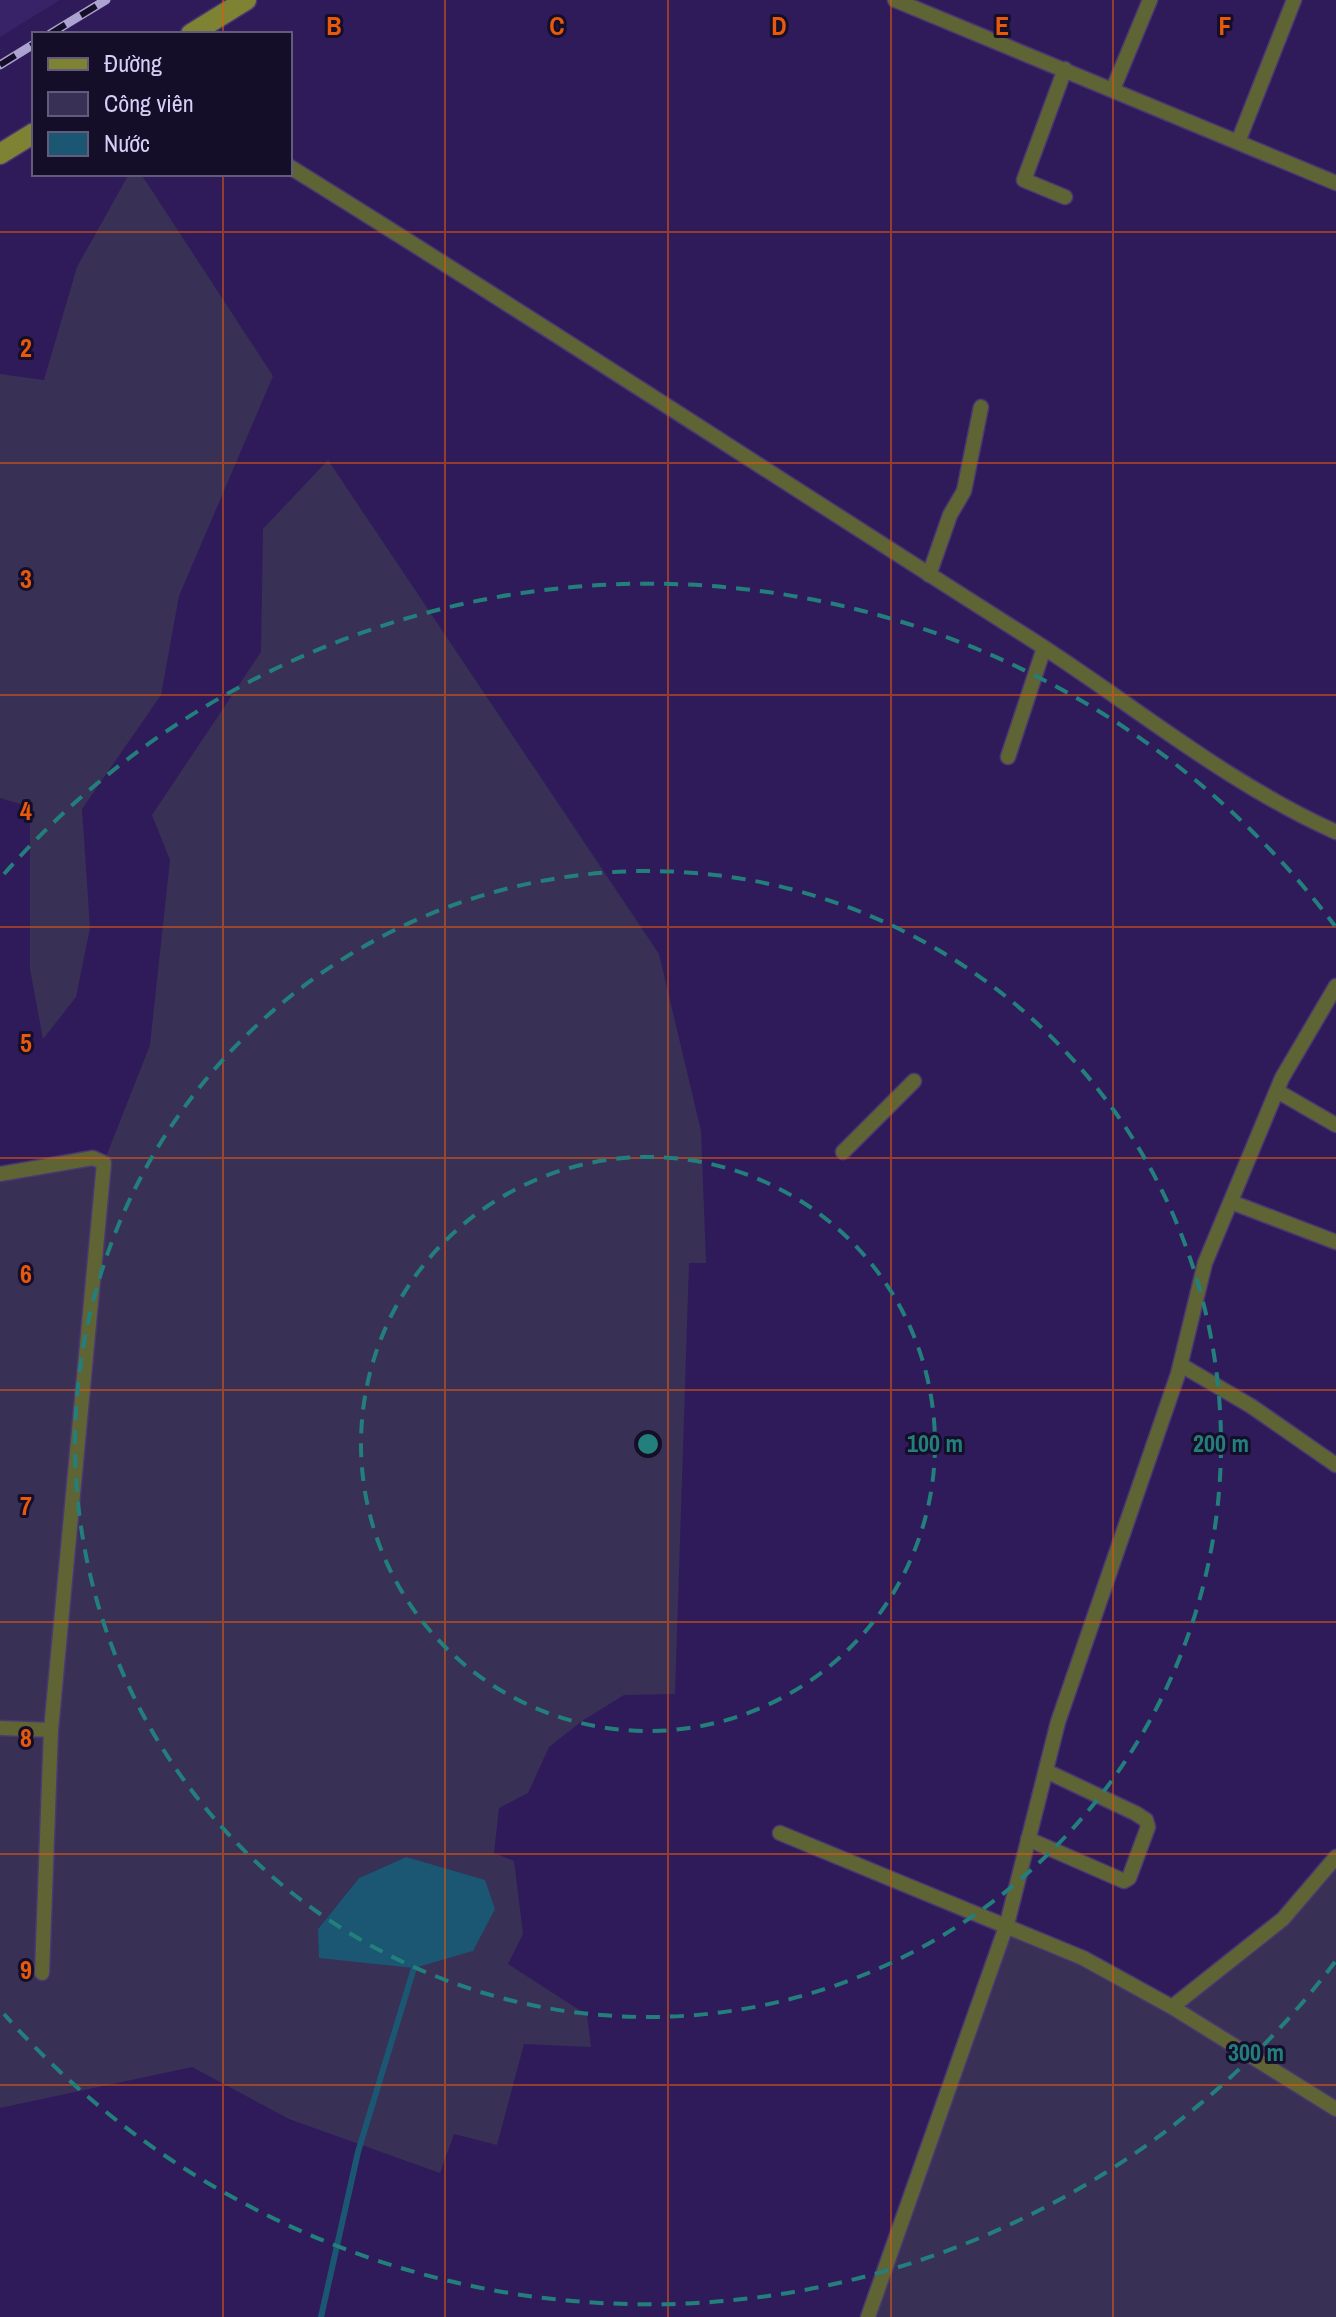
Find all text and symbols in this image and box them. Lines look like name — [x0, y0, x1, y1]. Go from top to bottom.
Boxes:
text: B — [326, 8, 342, 43]
text: C — [549, 8, 565, 43]
text: D — [771, 8, 787, 43]
text: E — [995, 8, 1009, 43]
text: F — [1218, 8, 1232, 43]
legend — [32, 32, 292, 176]
text: Đường — [104, 47, 162, 79]
text: Công viên — [104, 87, 194, 119]
text: Nước — [104, 127, 150, 159]
text: 2 — [20, 330, 32, 365]
text: 3 — [20, 561, 32, 596]
text: 4 — [20, 793, 32, 828]
text: 5 — [20, 1025, 32, 1060]
text: 6 — [20, 1256, 32, 1291]
text: 100 m — [907, 1427, 963, 1459]
text: 200 m — [1193, 1427, 1249, 1459]
centre of rings — [634, 1430, 662, 1458]
text: 7 — [20, 1488, 32, 1523]
text: 8 — [20, 1720, 32, 1755]
text: 9 — [20, 1952, 32, 1987]
text: 300 m — [1228, 2036, 1284, 2068]

